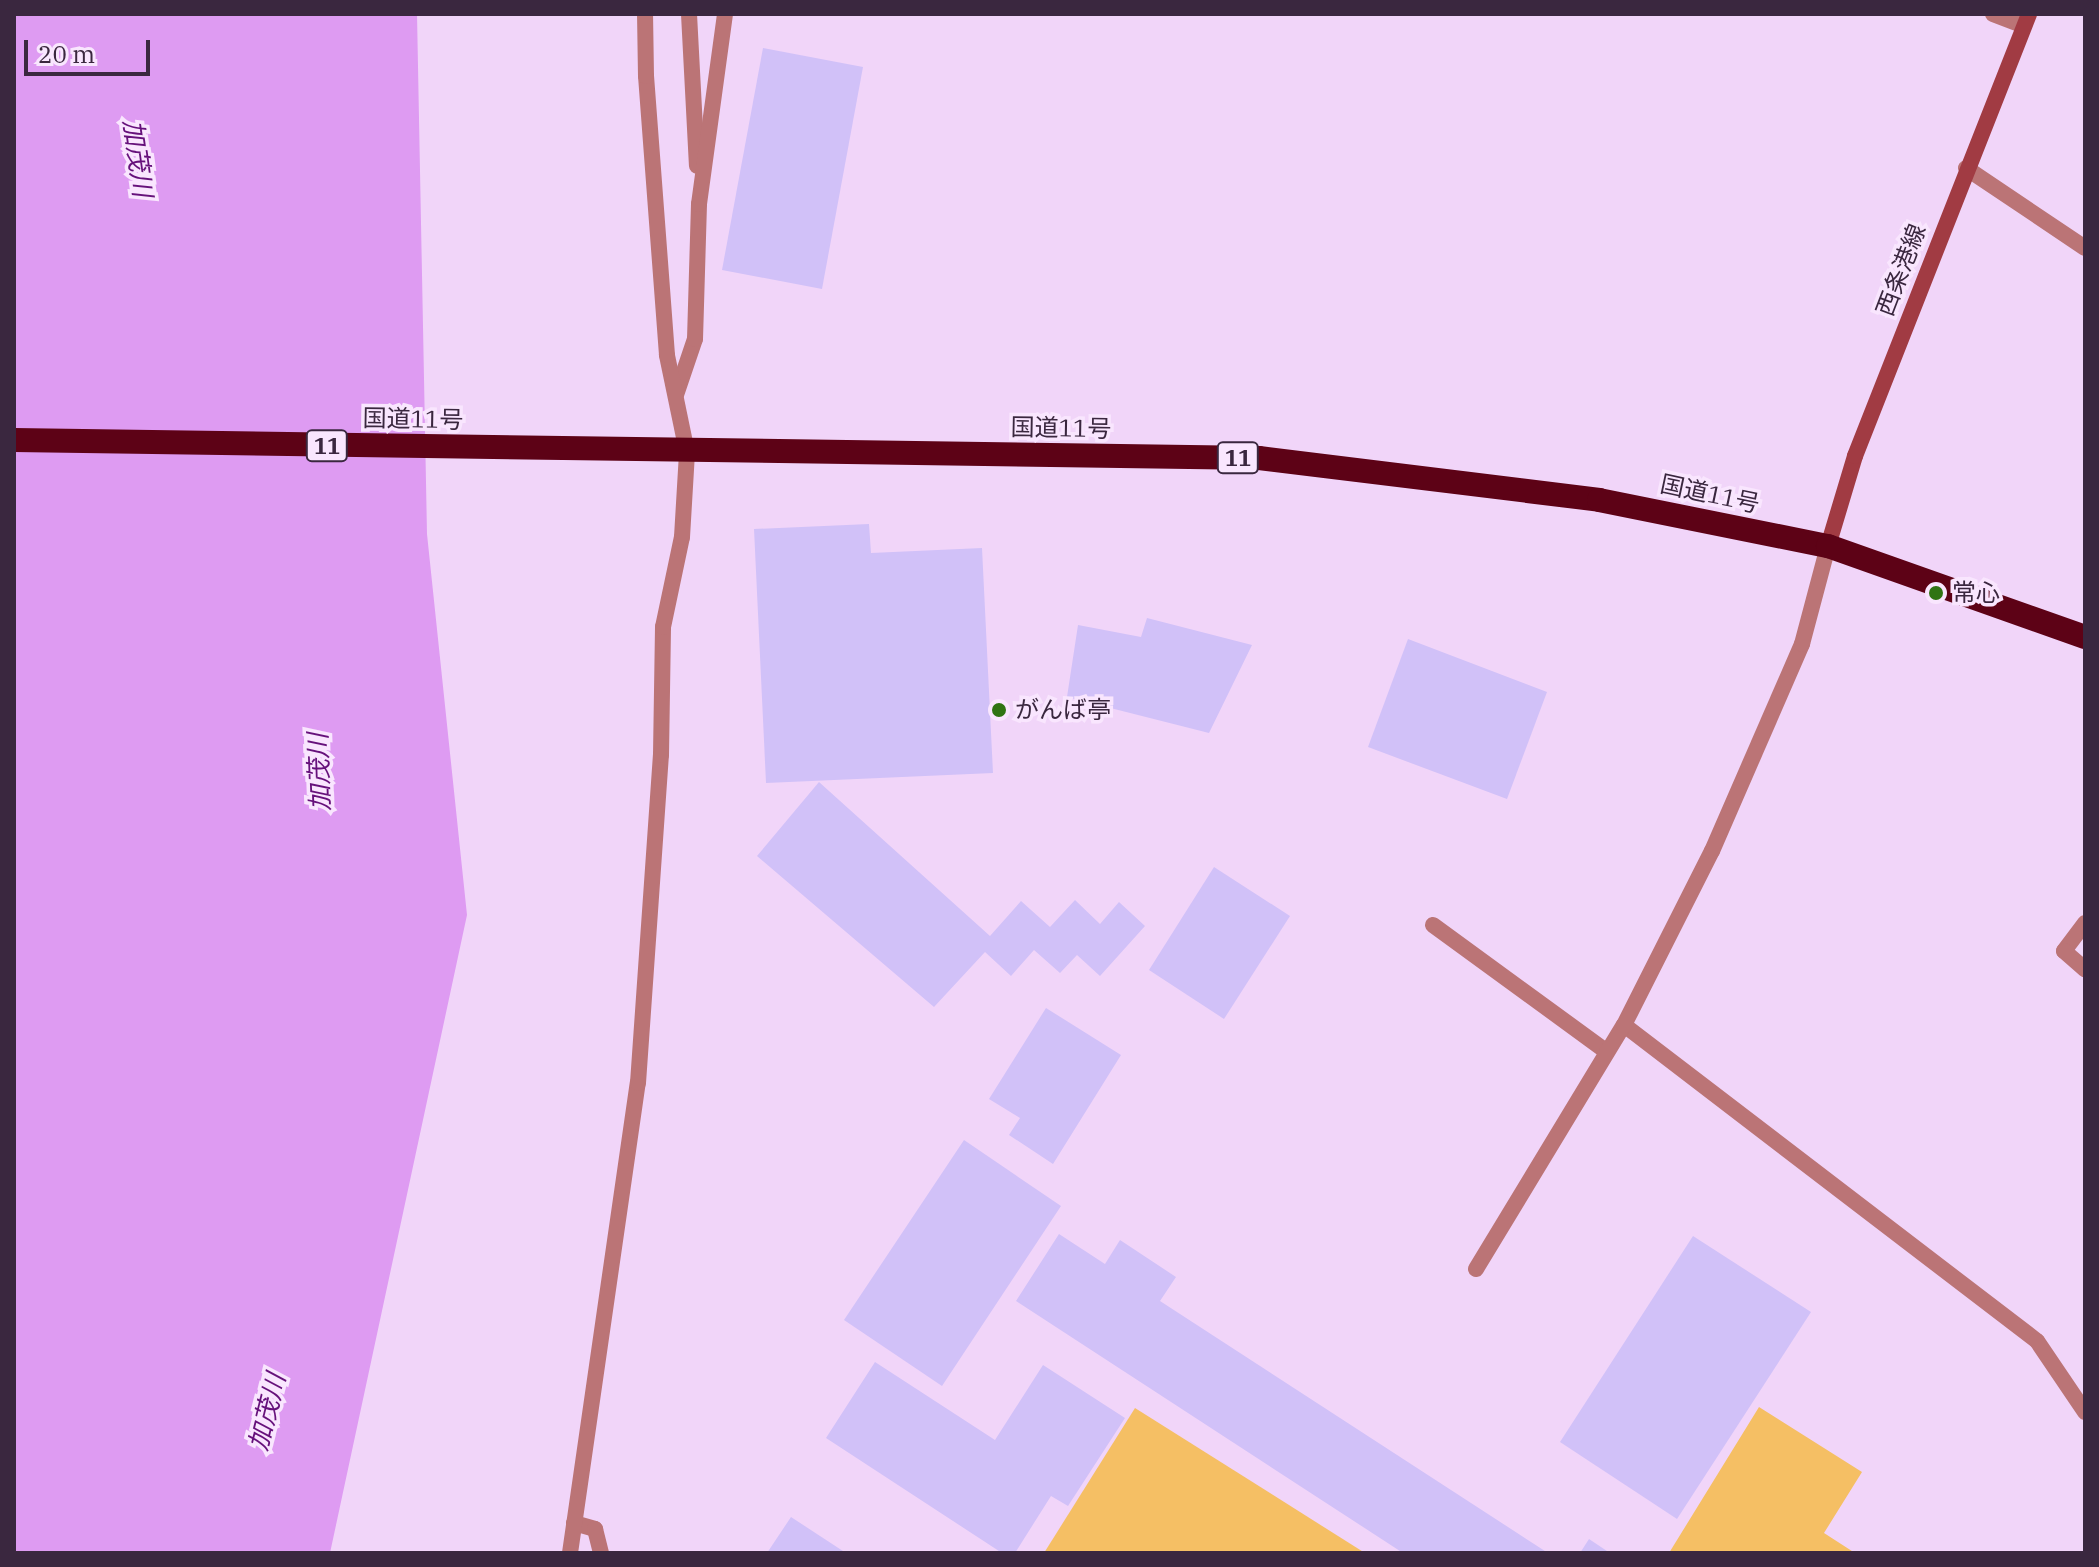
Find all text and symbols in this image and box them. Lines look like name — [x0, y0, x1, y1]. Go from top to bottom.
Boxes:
scale bar — [28, 24, 154, 74]
text: 20 m — [38, 38, 95, 70]
water label: 加茂川 — [117, 117, 159, 199]
street label: 西条港線 — [1870, 220, 1932, 320]
street label: 国道11号 — [362, 404, 464, 434]
street label: 国道11号 — [1010, 413, 1112, 443]
road number: 11 — [305, 428, 349, 464]
road number: 11 — [1216, 440, 1260, 476]
street label: 国道11号 — [1658, 469, 1762, 519]
place label: 常心 — [1952, 579, 2000, 607]
marker: 常心 — [1927, 584, 1945, 602]
place label: がんば亭 — [1015, 696, 1111, 724]
marker: がんば亭 — [990, 701, 1008, 719]
water label: 加茂川 — [302, 732, 336, 812]
water label: 加茂川 — [242, 1370, 292, 1454]

